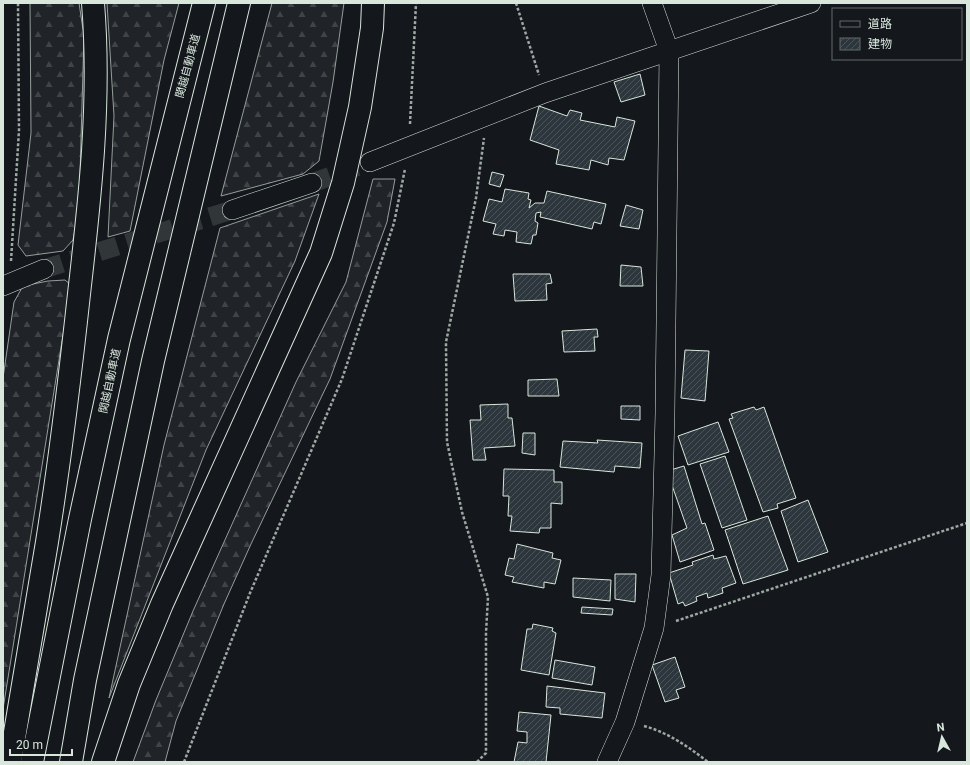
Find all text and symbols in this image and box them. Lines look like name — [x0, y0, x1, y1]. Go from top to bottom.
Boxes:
legend — [832, 8, 962, 60]
text: 道路 — [868, 17, 892, 31]
street label: 関越自動車道 — [173, 32, 203, 100]
text: 建物 — [868, 37, 892, 51]
street label: 関越自動車道 — [97, 347, 123, 415]
north arrow — [922, 717, 962, 757]
text: N — [936, 721, 946, 735]
scale bar — [10, 731, 72, 757]
text: 20 m — [16, 738, 43, 752]

